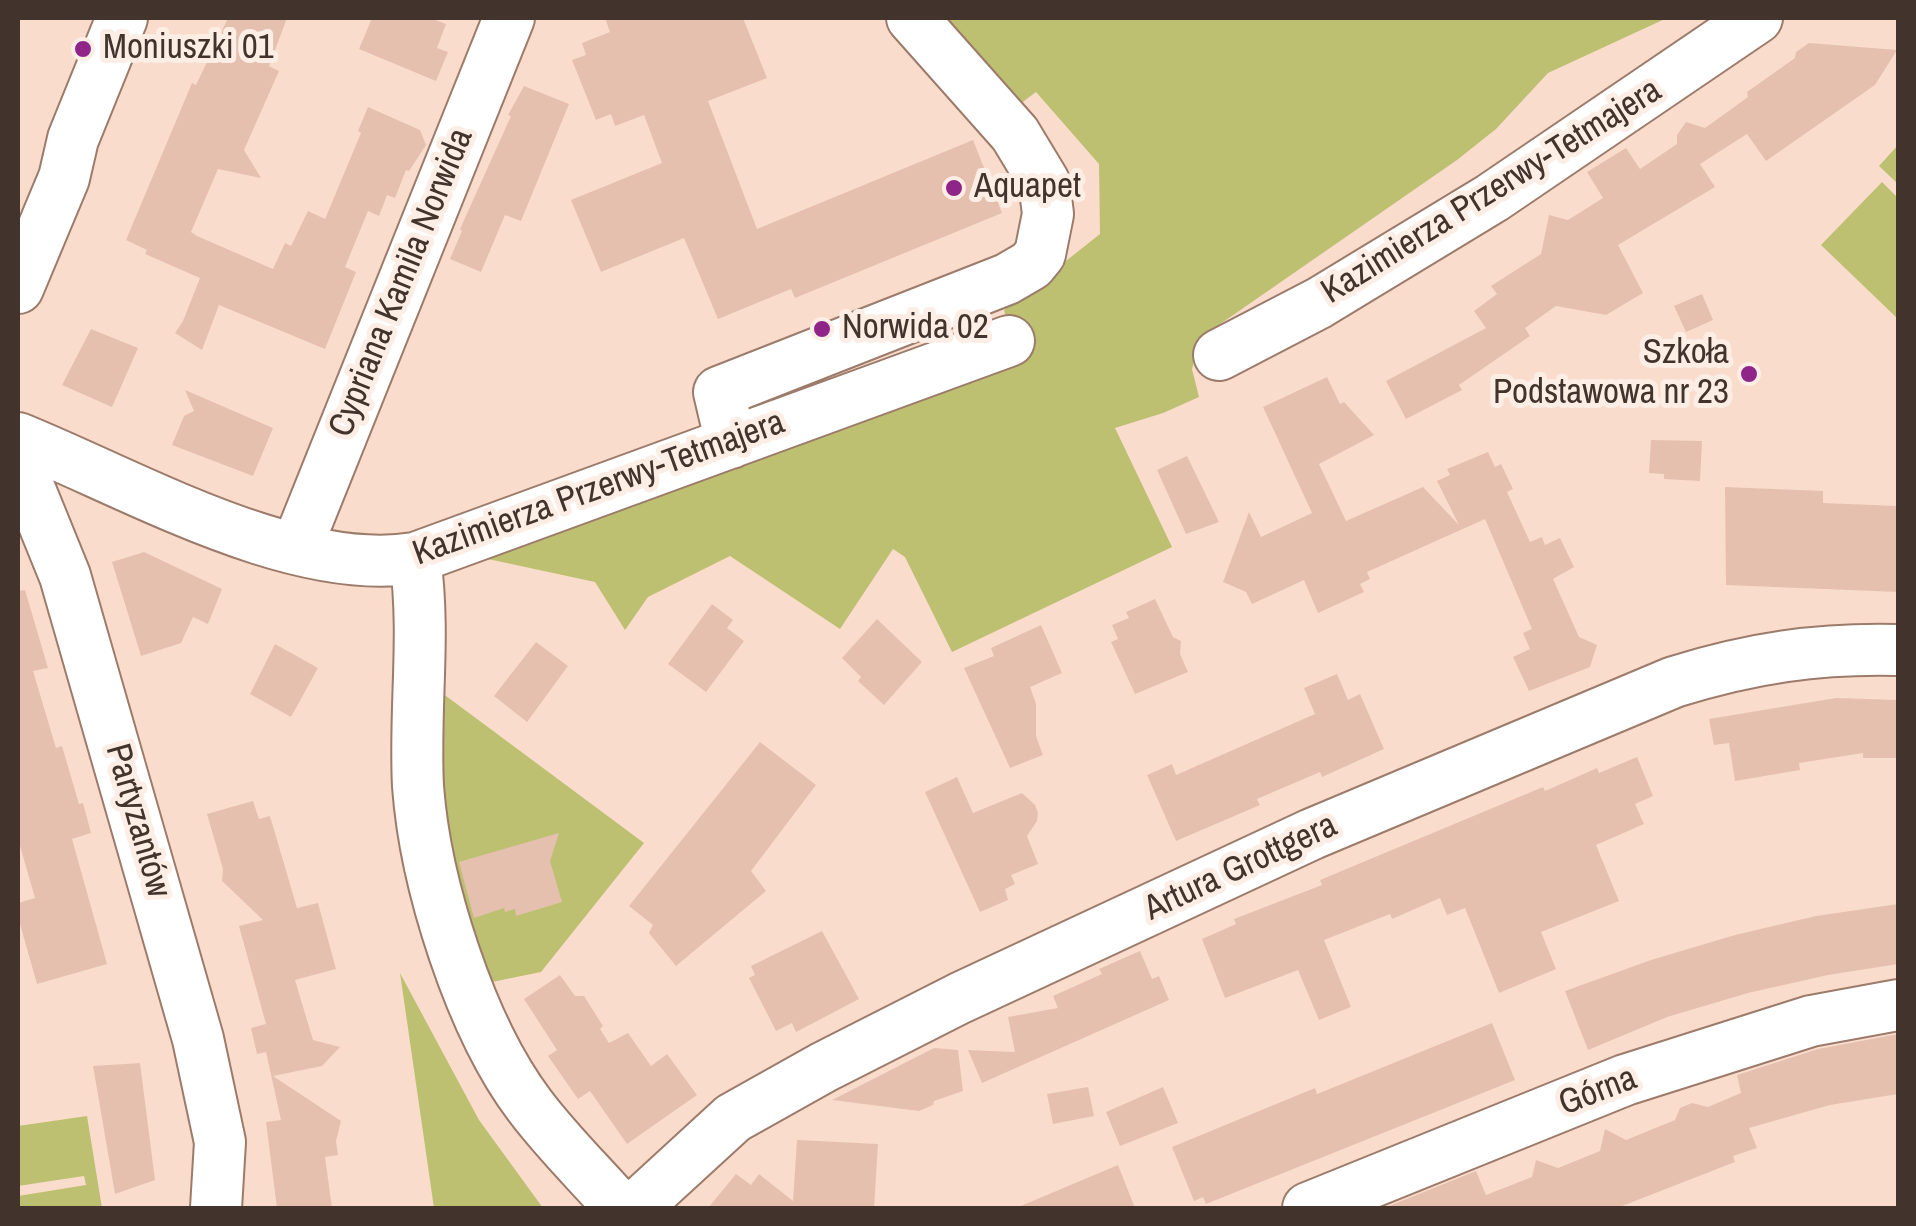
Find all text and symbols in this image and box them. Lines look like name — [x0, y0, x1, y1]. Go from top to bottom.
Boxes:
place label: Moniuszki 01 — [103, 28, 274, 70]
marker: Moniuszki 01 — [72, 38, 94, 60]
street label: Kazimierza Przerwy-Tetmajera — [1315, 70, 1669, 314]
street label: Cypriana Kamila Norwida — [321, 123, 483, 443]
place label: Aquapet — [974, 167, 1081, 209]
marker: Aquapet — [943, 177, 965, 199]
place label: Norwida 02 — [842, 308, 989, 350]
marker: Norwida 02 — [811, 318, 833, 340]
place label: Szkoła Podstawowa nr 23 — [1493, 333, 1729, 415]
marker: Szkoła Podstawowa nr 23 — [1738, 363, 1760, 385]
street label: Kazimierza Przerwy-Tetmajera — [407, 402, 791, 576]
street label: Partyzantów — [95, 739, 179, 903]
street label: Artura Grottgera — [1138, 805, 1344, 931]
street label: Górna — [1553, 1058, 1643, 1126]

